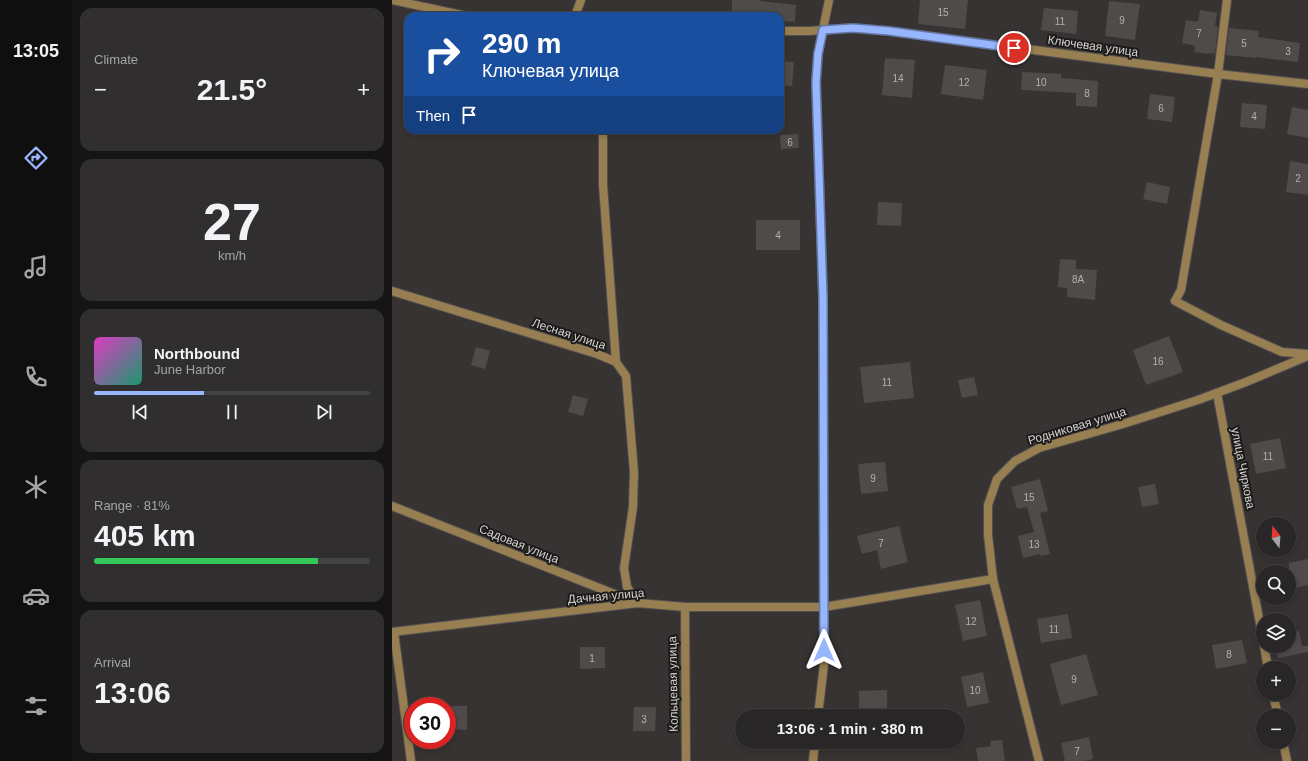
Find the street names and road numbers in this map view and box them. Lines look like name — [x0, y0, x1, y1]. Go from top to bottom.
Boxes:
street label: Ключевая улица — [1047, 33, 1140, 59]
street label: Лесная улица — [530, 315, 608, 353]
street label: Родниковая улица — [1026, 404, 1128, 448]
street label: улица Чиркова — [1228, 426, 1258, 510]
street label: Садовая улица — [477, 522, 561, 567]
street label: Дачная улица — [567, 586, 645, 606]
street label: Кольцевая улица — [665, 636, 681, 732]

